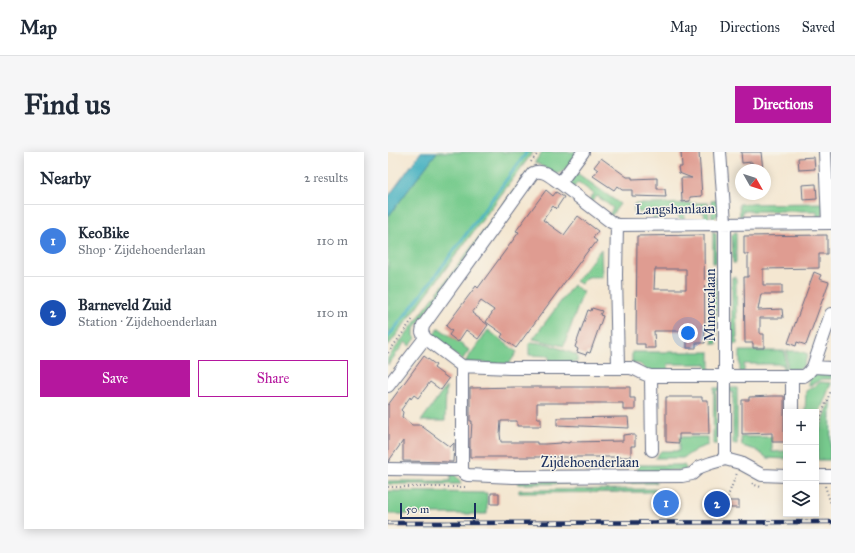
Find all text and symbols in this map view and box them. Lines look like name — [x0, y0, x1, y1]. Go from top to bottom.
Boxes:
text: Map — [20, 16, 57, 39]
text: Map — [670, 19, 697, 36]
text: Directions — [719, 19, 780, 36]
text: Saved — [802, 19, 835, 36]
button: Directions — [735, 86, 831, 123]
text: Find us — [24, 87, 110, 122]
north arrow — [735, 164, 771, 200]
text: Nearby — [40, 168, 91, 189]
text: 2 results — [304, 170, 348, 186]
street label: Langshanlaan — [635, 200, 716, 218]
text: KeoBike — [78, 224, 129, 242]
text: 1 — [50, 233, 56, 249]
text: 110 m — [316, 233, 348, 249]
text: Shop · Zijdehoenderlaan — [78, 242, 206, 258]
street label: Minorcalaan — [702, 268, 719, 342]
text: Barneveld Zuid — [78, 296, 171, 314]
text: 2 — [50, 305, 56, 321]
text: 110 m — [316, 305, 348, 321]
text: Station · Zijdehoenderlaan — [78, 314, 217, 330]
your location — [678, 323, 698, 343]
button: Save — [40, 360, 190, 397]
button: Share — [198, 360, 348, 397]
map controls — [783, 409, 819, 517]
button: + — [783, 409, 819, 445]
button: − — [783, 445, 819, 481]
street label: Zijdehoenderlaan — [541, 454, 640, 471]
button: layers — [783, 481, 819, 517]
pin: 1 — [653, 488, 679, 518]
pin: 2 — [704, 489, 730, 519]
scale bar — [400, 501, 476, 520]
text: 50 m — [406, 503, 429, 516]

